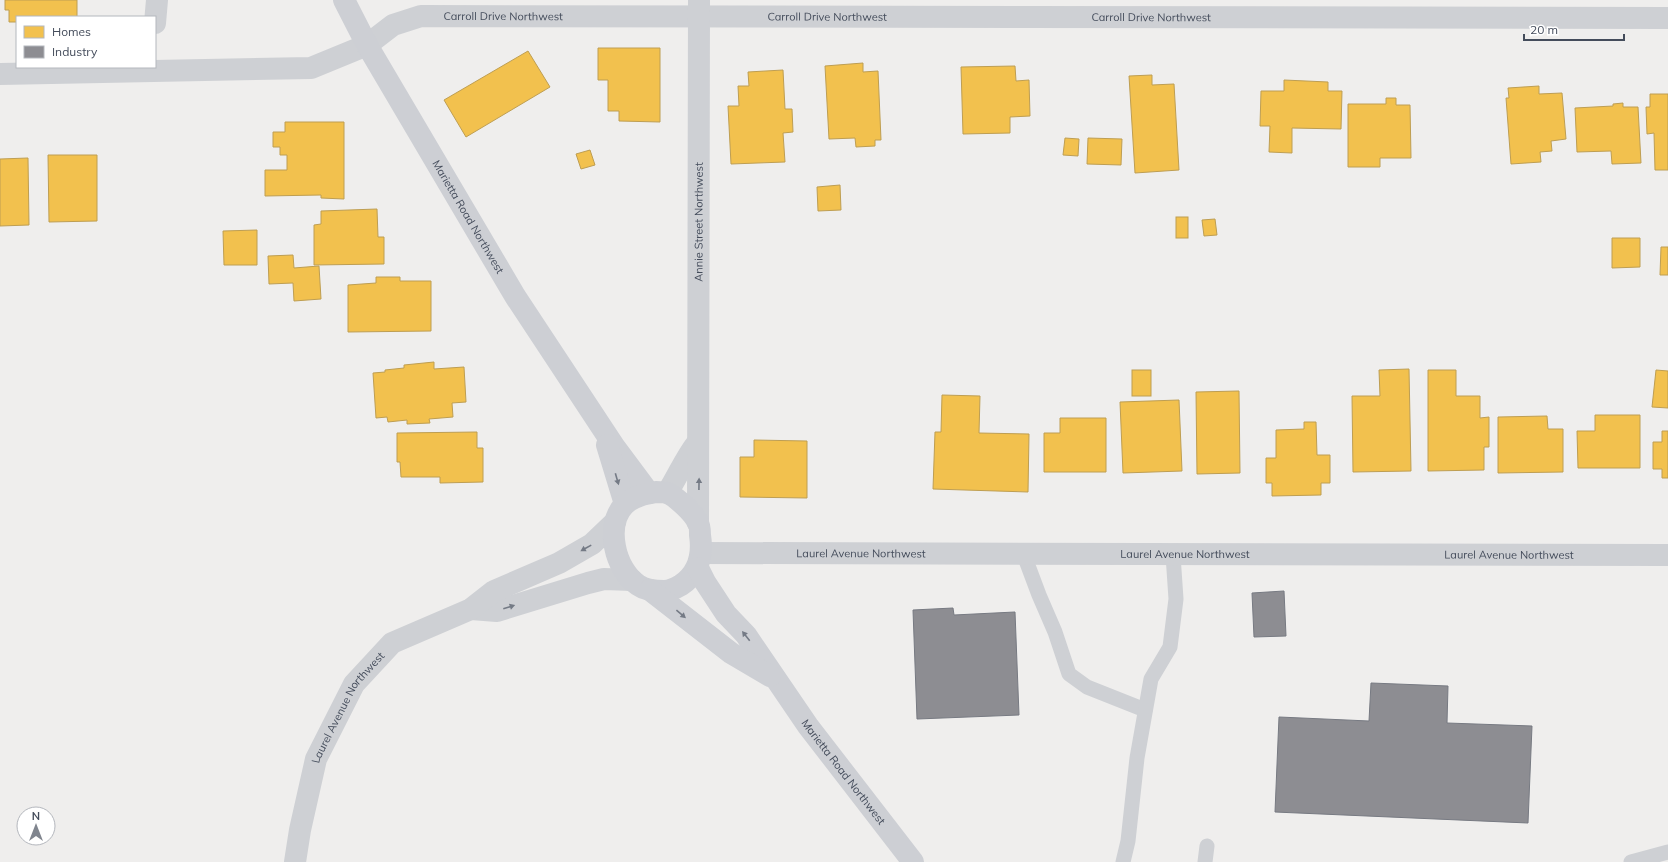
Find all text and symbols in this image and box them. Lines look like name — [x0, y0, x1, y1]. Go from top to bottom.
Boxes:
street label: Carroll Drive Northwest — [443, 9, 563, 23]
street label: Carroll Drive Northwest — [767, 10, 887, 24]
street label: Carroll Drive Northwest — [1091, 10, 1211, 24]
legend — [16, 16, 156, 68]
scale bar — [1524, 16, 1624, 42]
text: 20 m — [1530, 22, 1558, 37]
text: Homes — [52, 24, 91, 39]
text: Industry — [52, 44, 98, 59]
street label: Marietta Road Northwest — [429, 158, 507, 276]
street label: Annie Street Northwest — [691, 162, 706, 282]
one-way arrow — [614, 474, 620, 486]
one-way arrow — [696, 477, 702, 490]
one-way arrow — [580, 545, 592, 551]
street label: Laurel Avenue Northwest — [796, 546, 926, 560]
street label: Laurel Avenue Northwest — [1120, 547, 1250, 561]
street label: Laurel Avenue Northwest — [1444, 548, 1574, 562]
one-way arrow — [504, 604, 516, 610]
one-way arrow — [676, 609, 686, 618]
one-way arrow — [742, 631, 750, 642]
street label: Laurel Avenue Northwest — [308, 649, 387, 764]
street label: Marietta Road Northwest — [798, 716, 889, 827]
north arrow — [16, 806, 56, 846]
text: N — [32, 809, 40, 823]

